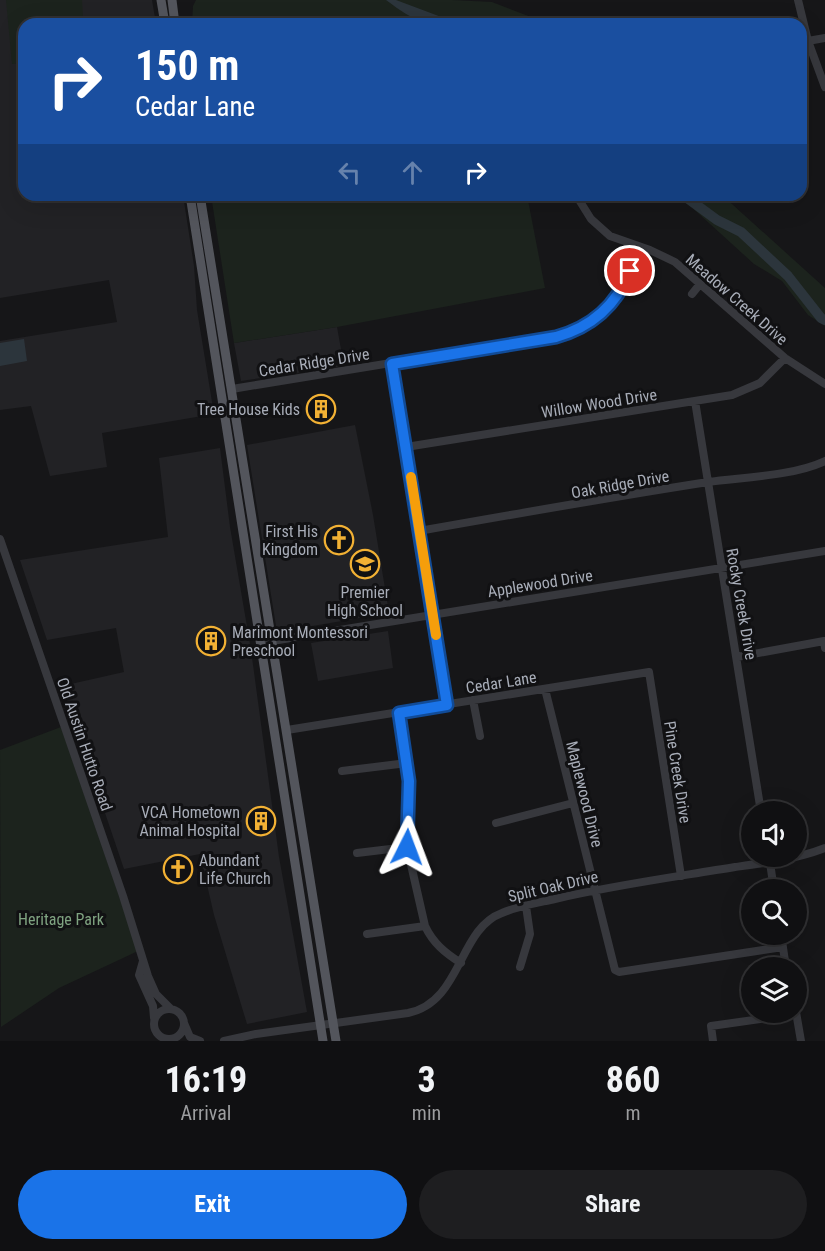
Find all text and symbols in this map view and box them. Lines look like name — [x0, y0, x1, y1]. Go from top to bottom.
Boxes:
text: 150 m — [135, 41, 240, 90]
icon: right — [36, 42, 114, 120]
text: Cedar Lane — [135, 91, 255, 123]
icon: left — [333, 156, 366, 189]
icon: ahead — [396, 156, 429, 189]
icon: right — [459, 156, 492, 189]
pin — [604, 245, 655, 296]
street label: Meadow Creek Drive — [682, 250, 792, 349]
icon: arrive — [613, 254, 646, 287]
street label: Cedar Ridge Drive — [257, 344, 371, 381]
street label: Willow Wood Drive — [540, 385, 658, 422]
building icon: Tree House Kids — [305, 393, 337, 425]
place label: Tree House Kids — [197, 400, 300, 419]
street label: Oak Ridge Drive — [570, 467, 671, 502]
place label: First His Kingdom — [262, 522, 318, 559]
church icon: First His Kingdom — [323, 524, 355, 556]
street label: Rocky Creek Drive — [722, 547, 761, 661]
school or university icon: Premier High School — [349, 548, 381, 580]
street label: Applewood Drive — [486, 566, 594, 601]
place label: Premier High School — [327, 583, 403, 620]
place label: Marimont Montessori Preschool — [232, 623, 368, 660]
building icon: Marimont Montessori Preschool — [195, 625, 227, 657]
street label: Cedar Lane — [464, 668, 538, 697]
street label: Old Austin Hutto Road — [53, 675, 116, 813]
street label: Pine Creek Drive — [660, 720, 695, 824]
street label: Maplewood Drive — [562, 739, 607, 849]
map controls — [741, 801, 807, 1023]
button: sound — [741, 801, 807, 867]
place label: VCA Hometown Animal Hospital — [139, 803, 240, 840]
building icon: VCA Hometown Animal Hospital — [245, 805, 277, 837]
position arrow — [375, 815, 439, 879]
place label: Abundant Life Church — [199, 851, 271, 888]
church icon: Abundant Life Church — [162, 853, 194, 885]
street label: Split Oak Drive — [506, 867, 600, 906]
button: search — [741, 879, 807, 945]
park label: Heritage Park — [18, 910, 105, 929]
button: layers — [741, 957, 807, 1023]
text: 16:19 — [165, 1059, 247, 1101]
text: 3 — [417, 1059, 436, 1101]
text: 860 — [606, 1059, 660, 1101]
text: Arrival — [180, 1101, 231, 1125]
text: min — [412, 1101, 441, 1125]
text: m — [626, 1101, 641, 1125]
button: Exit — [18, 1170, 407, 1239]
button: Share — [419, 1170, 807, 1239]

